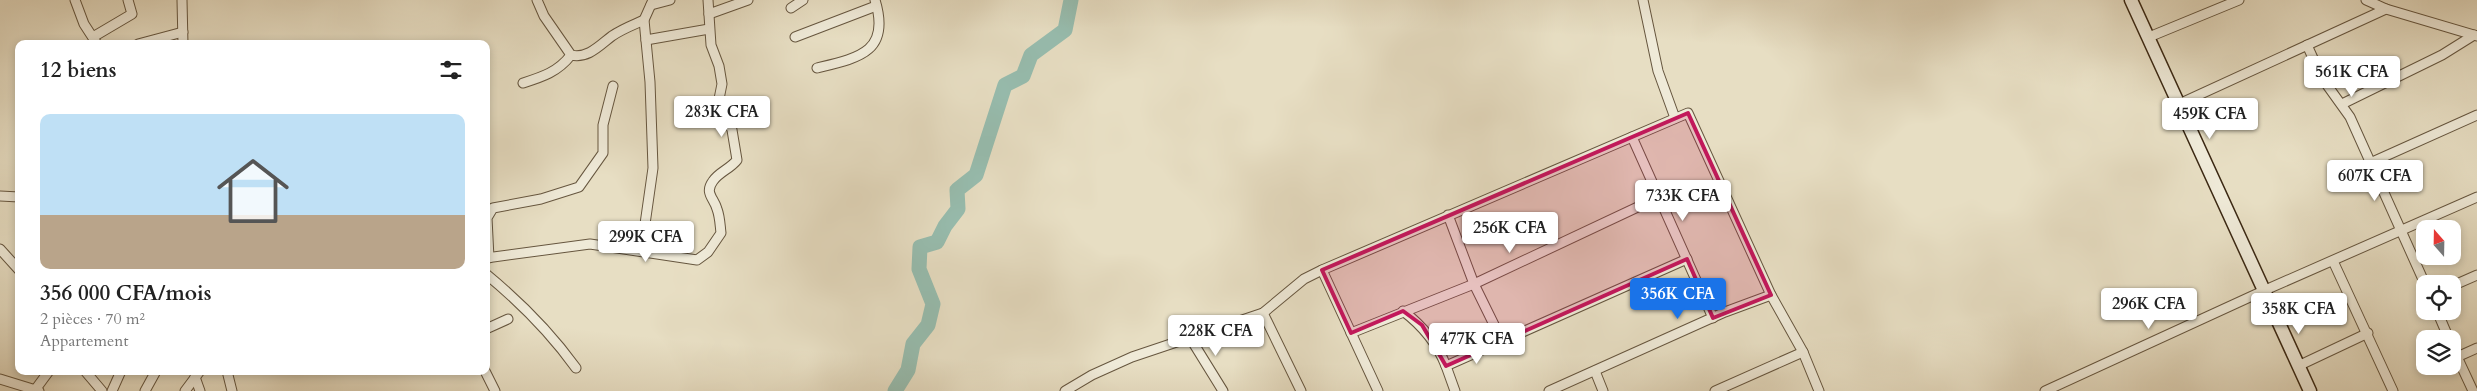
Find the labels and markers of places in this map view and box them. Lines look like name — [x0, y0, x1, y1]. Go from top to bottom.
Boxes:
pin: 561K CFA — [2300, 56, 2404, 98]
pin: 283K CFA — [670, 96, 774, 138]
pin: 459K CFA — [2158, 98, 2262, 140]
pin: 607K CFA — [2323, 160, 2427, 202]
pin: 733K CFA — [1631, 180, 1735, 222]
pin: 256K CFA — [1458, 212, 1562, 254]
pin: 299K CFA — [594, 220, 698, 263]
pin: 356K CFA — [1626, 278, 1730, 320]
pin: 296K CFA — [2097, 288, 2201, 330]
pin: 358K CFA — [2247, 292, 2351, 335]
pin: 228K CFA — [1164, 314, 1268, 357]
pin: 477K CFA — [1425, 322, 1529, 365]

